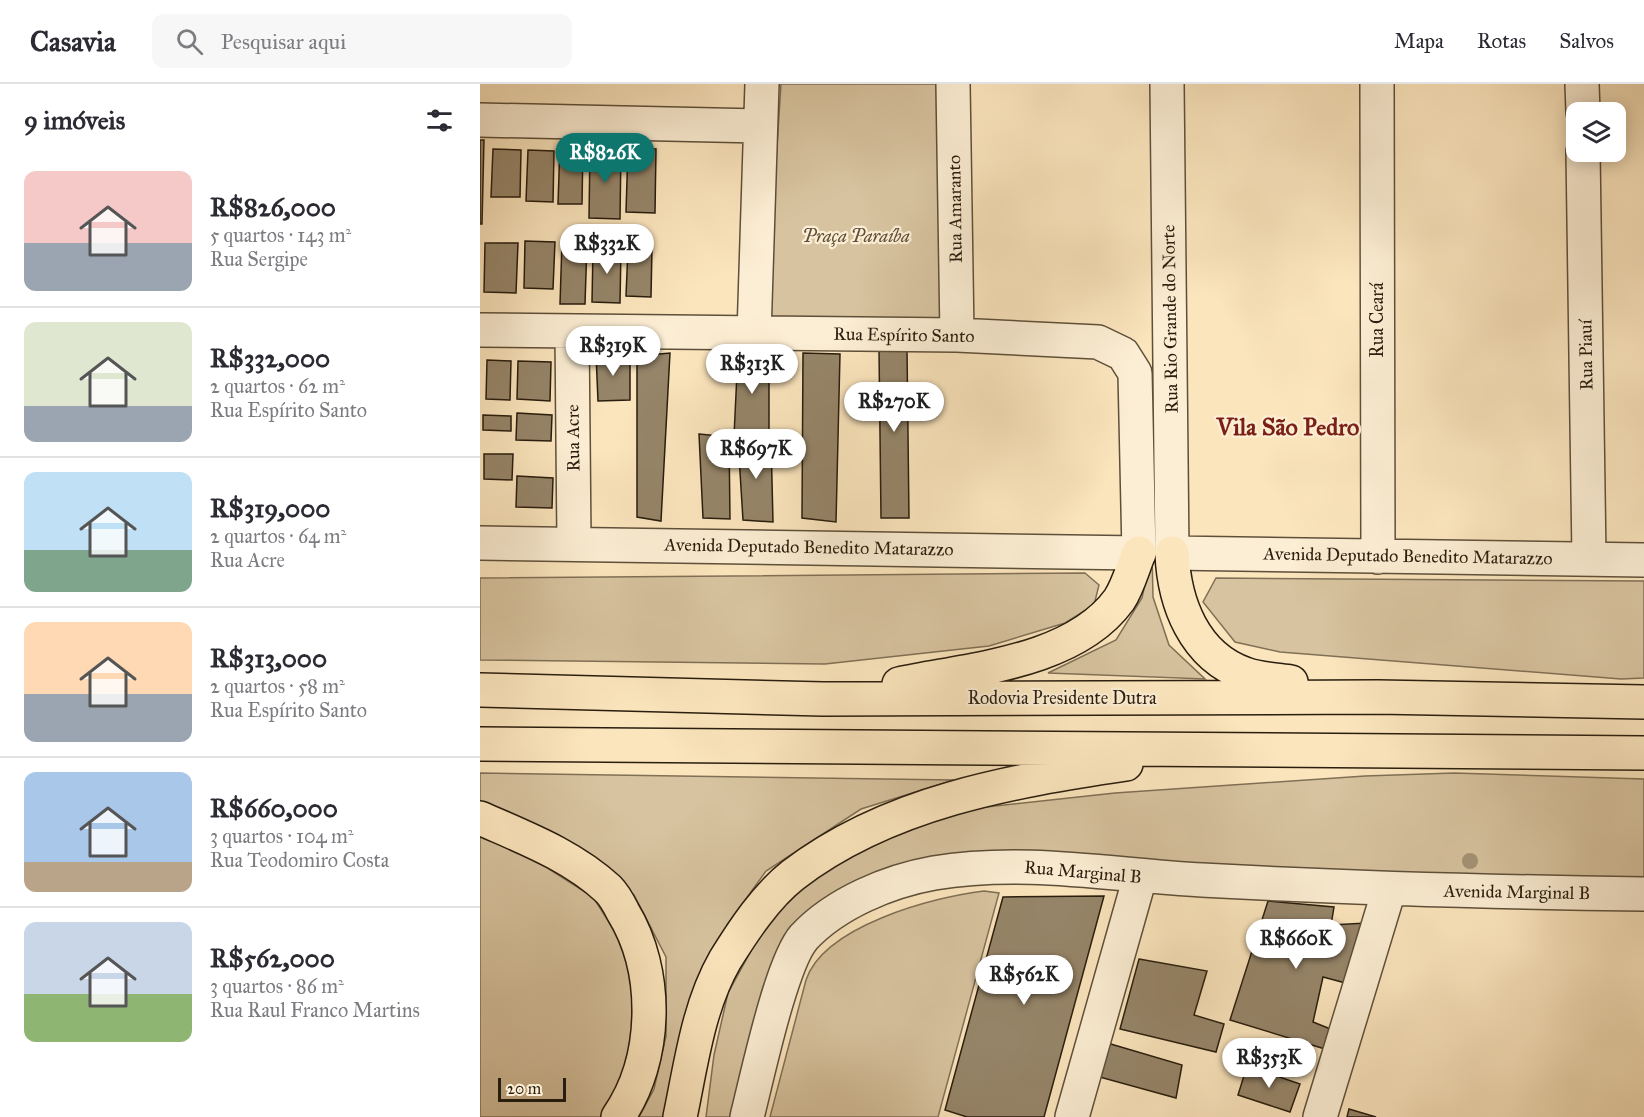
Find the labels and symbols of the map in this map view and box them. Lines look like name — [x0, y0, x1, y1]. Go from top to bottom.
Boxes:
pin: R$826K — [556, 133, 654, 184]
street label: Rua Amaranto — [943, 155, 967, 263]
pin: R$332K — [558, 224, 656, 275]
street label: Rua Rio Grande do Norte — [1157, 224, 1183, 414]
park label: Praça Paraíba — [802, 225, 910, 247]
street label: Rua Ceará — [1366, 282, 1388, 358]
street label: Rua Piauí — [1574, 318, 1598, 391]
street label: Rua Espírito Santo — [833, 323, 975, 347]
pin: R$319K — [564, 326, 662, 377]
pin: R$313K — [703, 344, 801, 395]
pin: R$270K — [845, 382, 943, 433]
street label: Rua Acre — [561, 404, 585, 472]
district label: Vila São Pedro — [1216, 412, 1359, 442]
pin: R$697K — [707, 429, 805, 480]
street label: Avenida Deputado Benedito Matarazzo — [663, 533, 954, 561]
street label: Avenida Deputado Benedito Matarazzo — [1262, 542, 1553, 570]
street label: Rodovia Presidente Dutra — [967, 687, 1157, 709]
street label: Rua Marginal B — [1023, 856, 1143, 889]
street label: Avenida Marginal B — [1442, 880, 1591, 905]
pin: R$660K — [1247, 919, 1345, 970]
pin: R$562K — [975, 955, 1073, 1006]
pin: R$353K — [1220, 1038, 1318, 1089]
scale bar — [498, 1075, 566, 1102]

